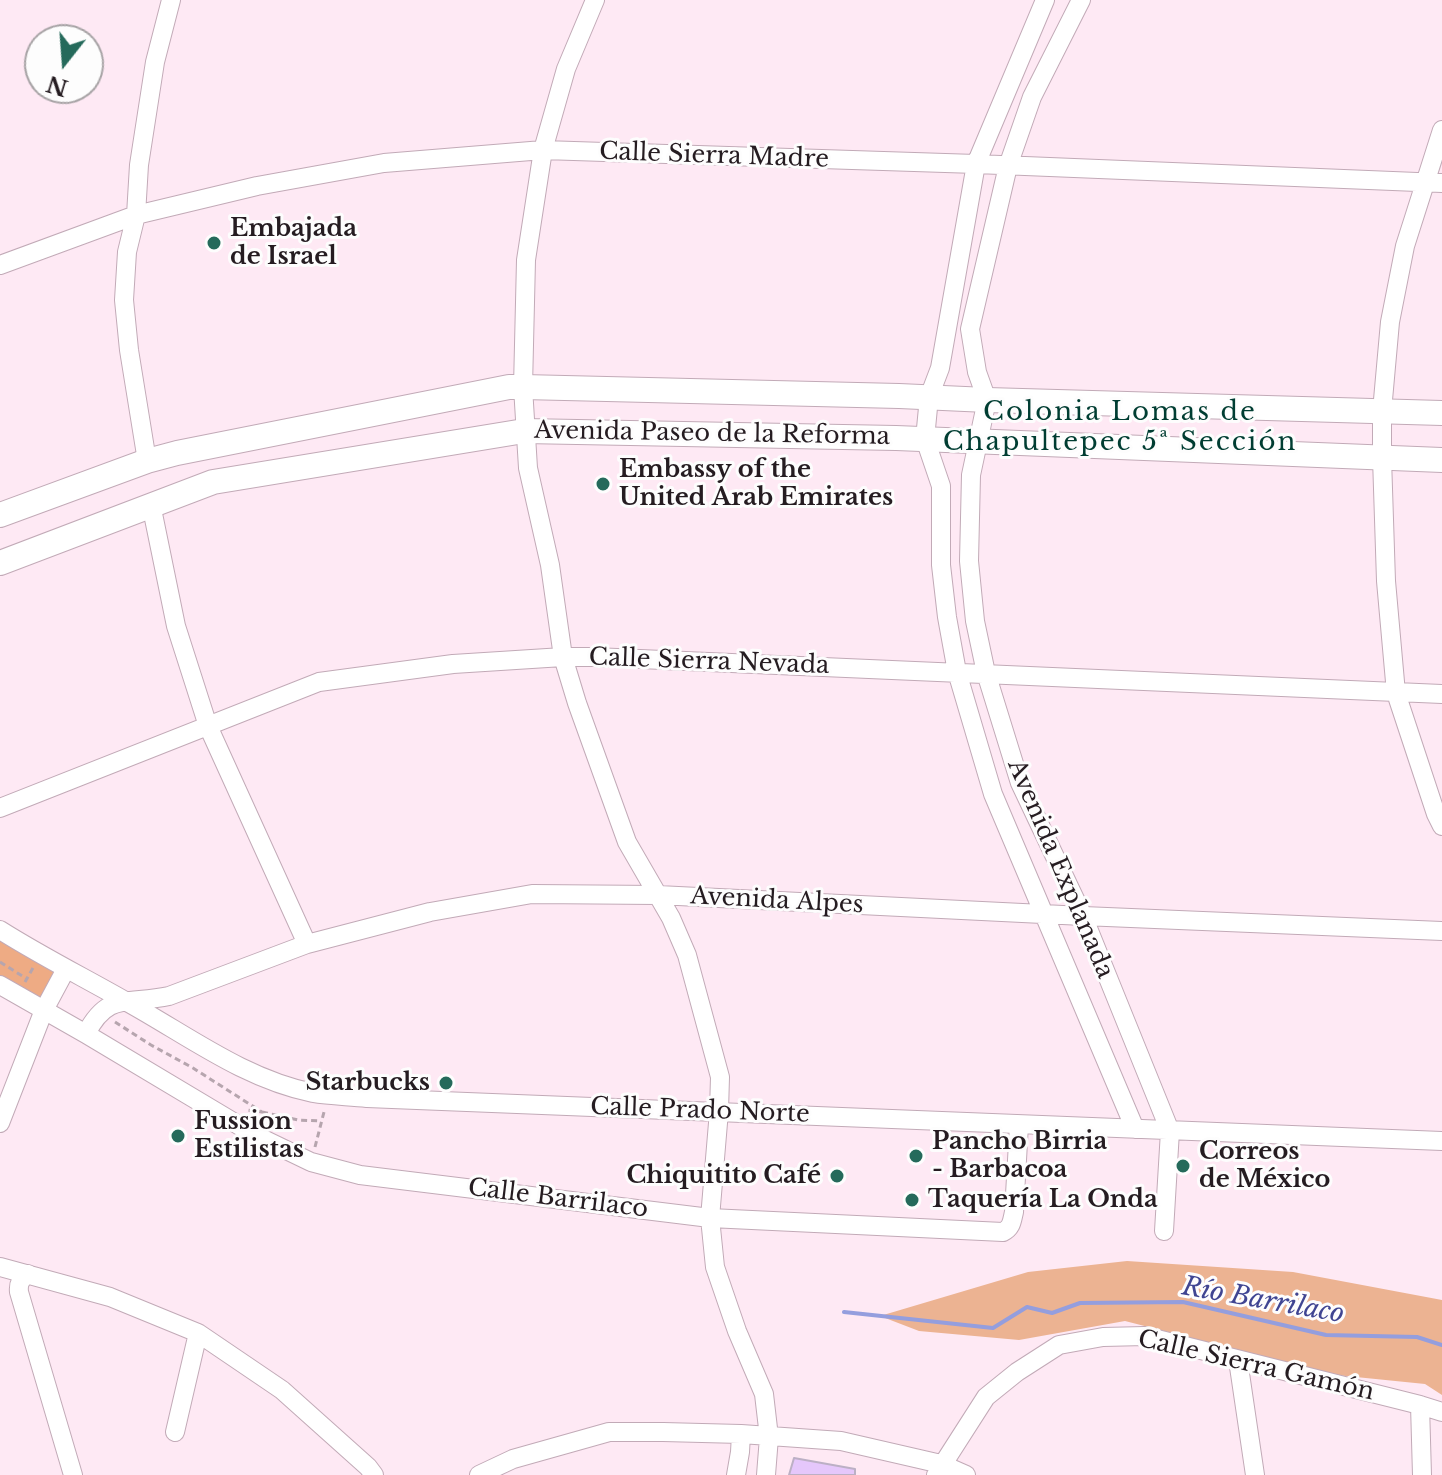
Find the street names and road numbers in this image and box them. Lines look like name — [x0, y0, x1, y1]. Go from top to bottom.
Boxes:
street label: Calle Sierra Madre — [599, 138, 829, 174]
street label: Avenida Paseo de la Reforma — [534, 416, 890, 452]
street label: Calle Sierra Nevada — [588, 643, 830, 681]
street label: Avenida Explanada — [1001, 755, 1119, 983]
street label: Avenida Alpes — [690, 882, 864, 920]
street label: Calle Prado Norte — [590, 1093, 810, 1129]
street label: Calle Barrilaco — [466, 1174, 650, 1224]
street label: Calle Sierra Gamón — [1135, 1325, 1377, 1407]

